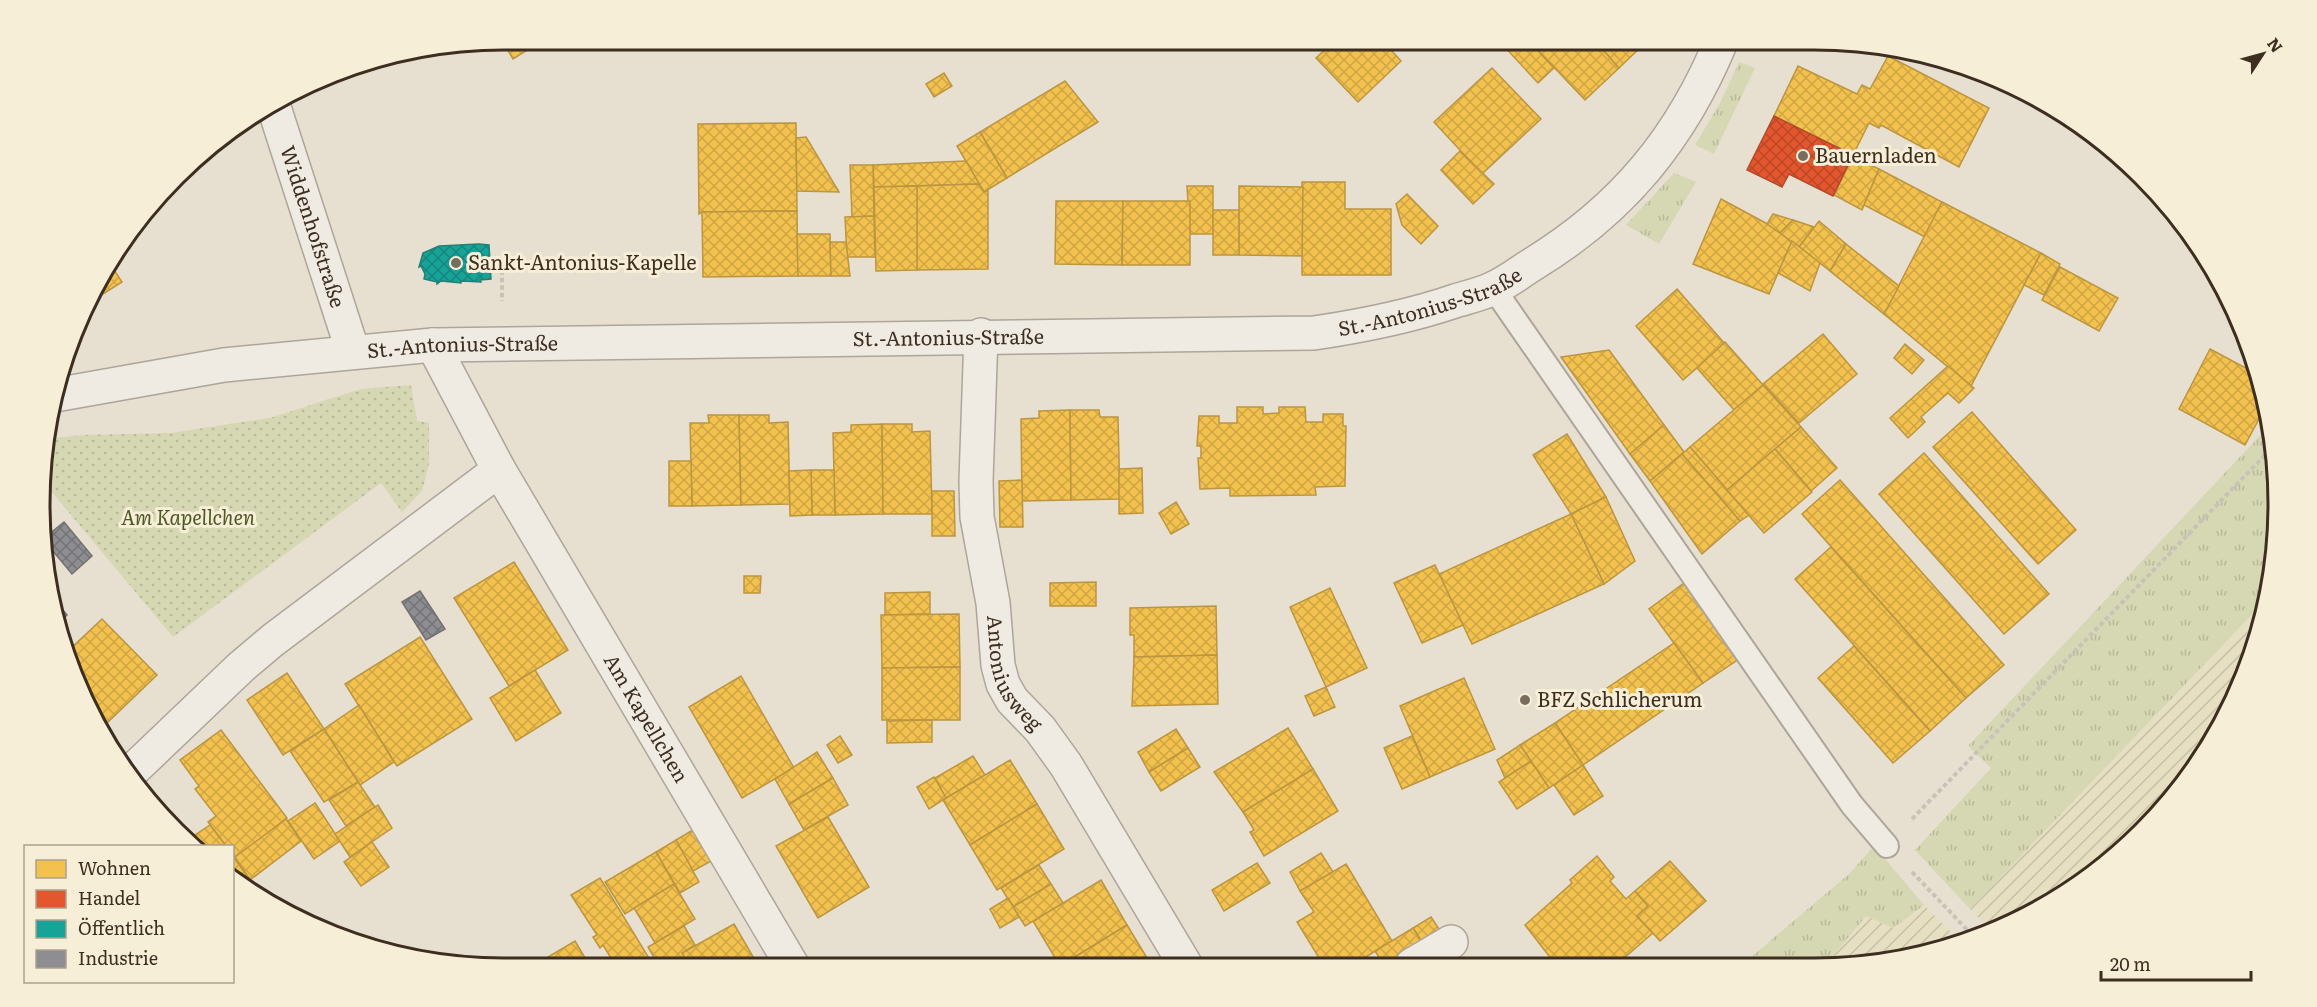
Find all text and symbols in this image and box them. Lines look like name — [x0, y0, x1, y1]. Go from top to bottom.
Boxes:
north arrow — [2233, 24, 2293, 84]
text: N — [2262, 32, 2290, 57]
place label: Bauernladen — [1815, 139, 1937, 169]
street label: Widdenhofstraße — [274, 141, 355, 311]
marker: Bauernladen — [1796, 149, 1810, 163]
place label: Sankt-Antonius-Kapelle — [468, 246, 697, 276]
marker: Sankt-Antonius-Kapelle — [449, 256, 463, 270]
street label: St.-Antonius-Straße — [1336, 259, 1527, 342]
street label: St.-Antonius-Straße — [853, 320, 1044, 352]
street label: St.-Antonius-Straße — [365, 326, 558, 364]
park label: Am Kapellchen — [121, 501, 255, 531]
street label: Antoniusweg — [981, 614, 1052, 737]
street label: Am Kapellchen — [598, 647, 698, 788]
place label: BFZ Schlicherum — [1537, 683, 1703, 713]
marker: BFZ Schlicherum — [1518, 693, 1532, 707]
legend — [24, 845, 234, 983]
text: Wohnen — [78, 854, 151, 881]
text: Handel — [78, 884, 140, 911]
text: Öffentlich — [78, 914, 165, 941]
text: Industrie — [78, 944, 158, 971]
scale bar — [2101, 944, 2251, 982]
text: 20 m — [2110, 950, 2151, 977]

